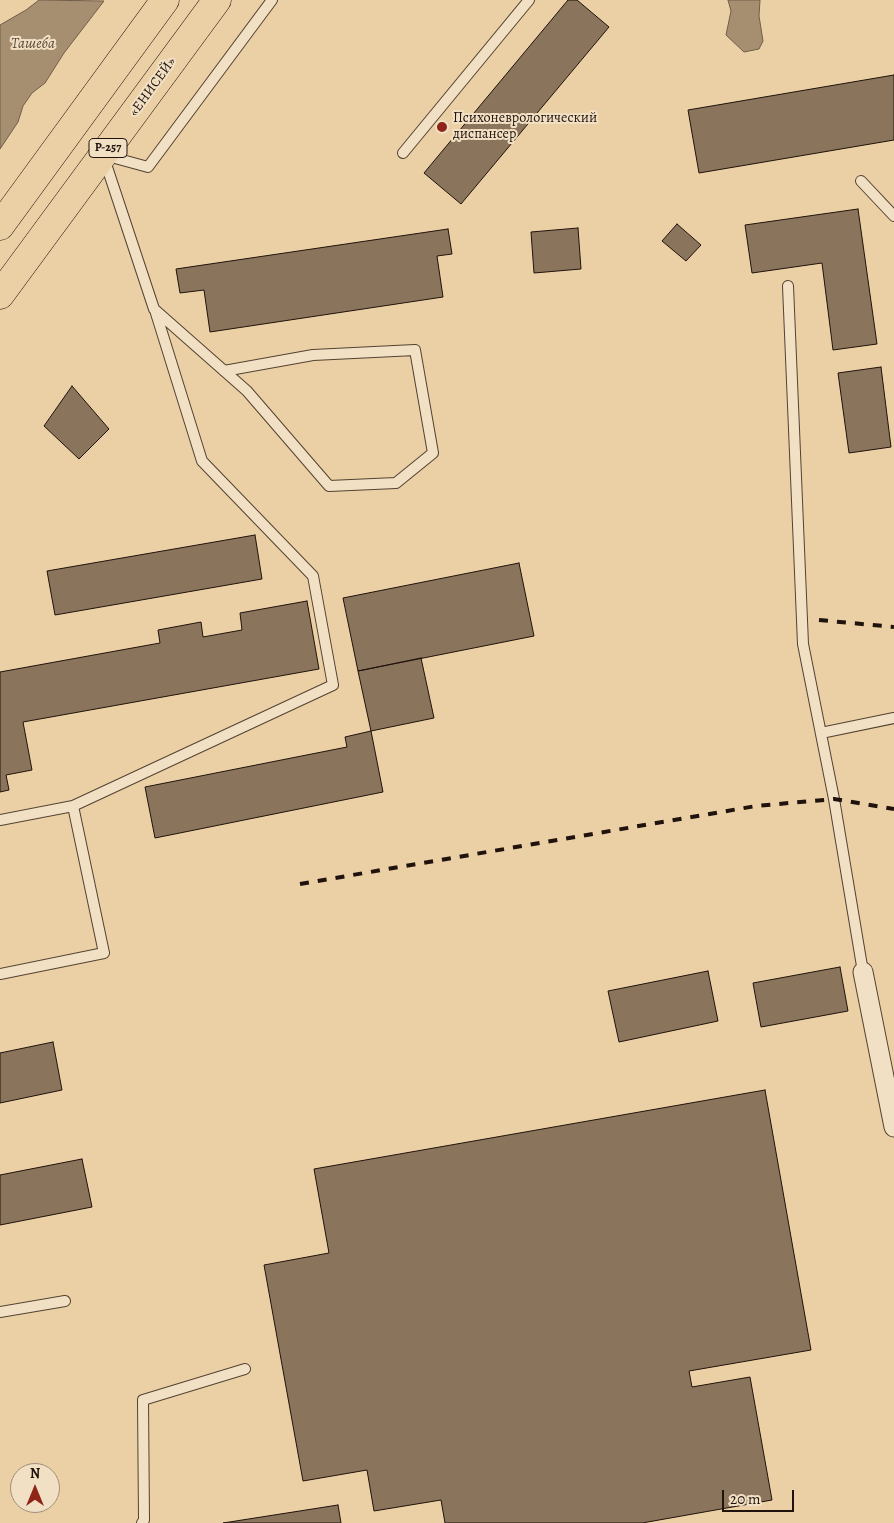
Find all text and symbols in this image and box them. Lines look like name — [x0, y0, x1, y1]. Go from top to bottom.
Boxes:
water label: Ташеба — [11, 35, 55, 53]
street label: «ЕНИСЕЙ» — [126, 54, 180, 120]
place label: Психоневрологический диспансер — [453, 111, 597, 144]
marker: Психоневрологический диспансер — [435, 120, 449, 134]
road number: Р-257 — [89, 138, 127, 158]
north arrow — [10, 1463, 60, 1513]
text: N — [30, 1464, 40, 1483]
scale bar — [724, 1480, 796, 1512]
text: 20 m — [730, 1489, 761, 1509]

